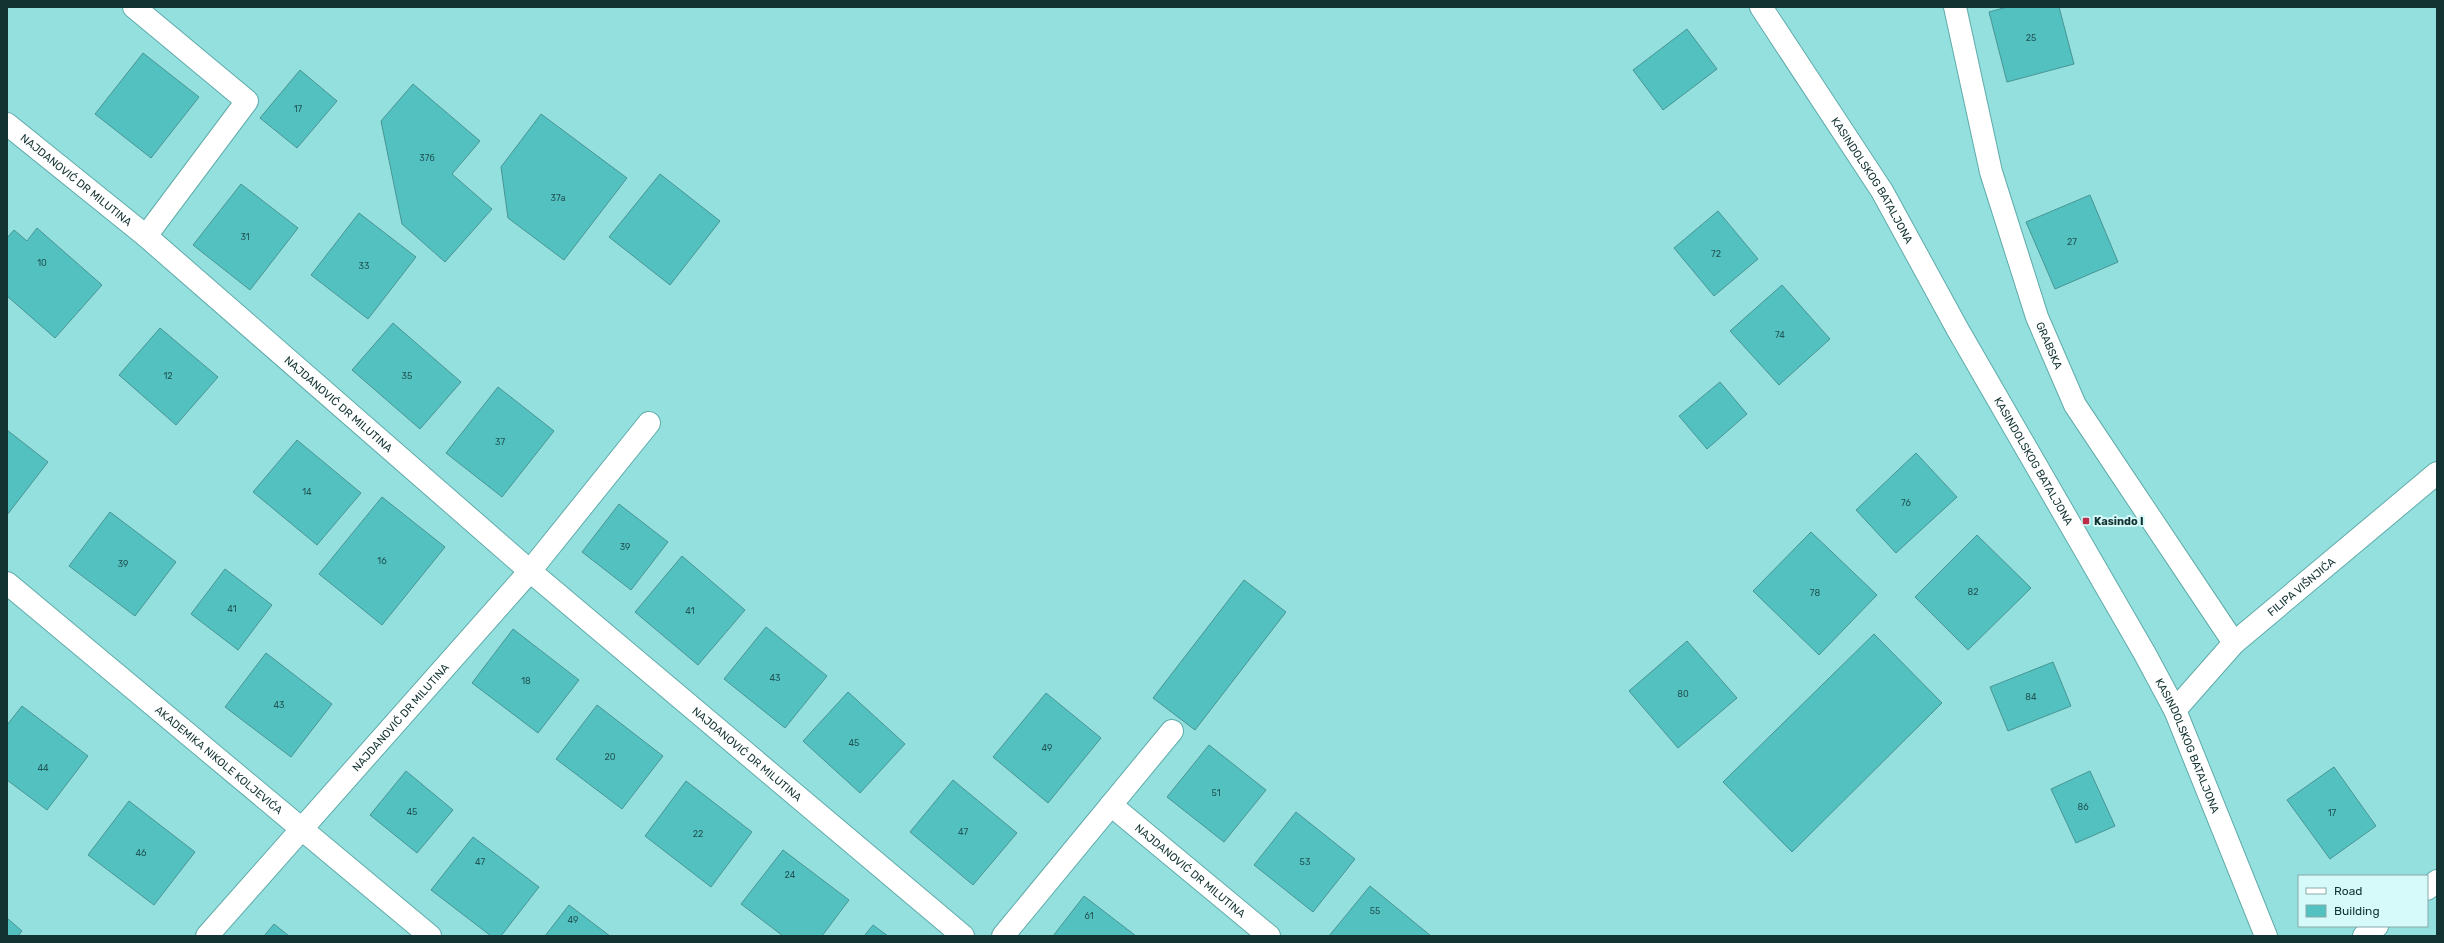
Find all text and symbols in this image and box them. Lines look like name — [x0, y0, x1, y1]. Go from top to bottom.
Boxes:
house number: 25 — [2026, 33, 2036, 43]
house number: 17 — [294, 104, 303, 114]
street label: KASINDOLSKOG BATALJONA — [1828, 115, 1916, 246]
street label: NAJDANOVIĆ DR MILUTINA — [18, 131, 135, 229]
house number: 37б — [419, 153, 435, 163]
house number: 37а — [551, 193, 566, 203]
house number: 31 — [240, 232, 250, 242]
house number: 27 — [2067, 237, 2077, 247]
house number: 72 — [1711, 249, 1721, 259]
house number: 10 — [37, 258, 47, 268]
house number: 33 — [359, 261, 369, 271]
street label: GRABSKA — [2033, 320, 2065, 372]
house number: 74 — [1775, 330, 1785, 340]
street label: NAJDANOVIĆ DR MILUTINA — [281, 354, 395, 455]
house number: 12 — [163, 371, 173, 381]
house number: 35 — [402, 371, 412, 381]
street label: KASINDOLSKOG BATALJONA — [1991, 395, 2076, 528]
house number: 37 — [495, 437, 505, 447]
house number: 14 — [302, 487, 312, 497]
house number: 76 — [1901, 498, 1911, 508]
place label: Kasindo I — [2094, 515, 2144, 528]
marker: Kasindo I — [2081, 516, 2091, 526]
house number: 39 — [620, 542, 630, 552]
street label: FILIPA VIŠNJIĆA — [2265, 555, 2338, 619]
house number: 16 — [377, 556, 387, 566]
house number: 39 — [118, 559, 128, 569]
house number: 82 — [1967, 587, 1979, 597]
house number: 78 — [1810, 588, 1820, 598]
house number: 41 — [227, 604, 237, 614]
house number: 41 — [685, 606, 695, 616]
street label: NAJDANOVIĆ DR MILUTINA — [350, 661, 452, 774]
house number: 43 — [770, 673, 781, 683]
house number: 18 — [521, 676, 531, 686]
street label: KASINDOLSKOG BATALJONA — [2152, 676, 2222, 816]
house number: 80 — [1677, 689, 1689, 699]
house number: 84 — [2025, 692, 2037, 702]
house number: 43 — [274, 700, 285, 710]
street label: AKADEMIKA NIKOLE KOLJEVIĆA — [152, 703, 285, 818]
street label: NAJDANOVIĆ DR MILUTINA — [689, 704, 805, 805]
house number: 45 — [849, 738, 859, 748]
house number: 49 — [1042, 743, 1052, 753]
house number: 20 — [605, 752, 616, 762]
house number: 44 — [37, 763, 49, 773]
house number: 51 — [1211, 788, 1221, 798]
house number: 86 — [2077, 802, 2089, 812]
house number: 45 — [407, 807, 417, 817]
house number: 17 — [2328, 808, 2337, 818]
street label: NAJDANOVIĆ DR MILUTINA — [1132, 822, 1248, 921]
house number: 47 — [958, 827, 968, 837]
house number: 22 — [693, 829, 703, 839]
house number: 46 — [135, 848, 147, 858]
house number: 47 — [475, 857, 485, 867]
house number: 53 — [1300, 857, 1310, 867]
house number: 24 — [785, 870, 796, 880]
legend — [2298, 875, 2428, 927]
text: Road — [2334, 884, 2362, 898]
text: Building — [2334, 904, 2380, 918]
house number: 55 — [1370, 906, 1380, 916]
house number: 61 — [1084, 911, 1094, 921]
house number: 49 — [568, 915, 578, 925]

